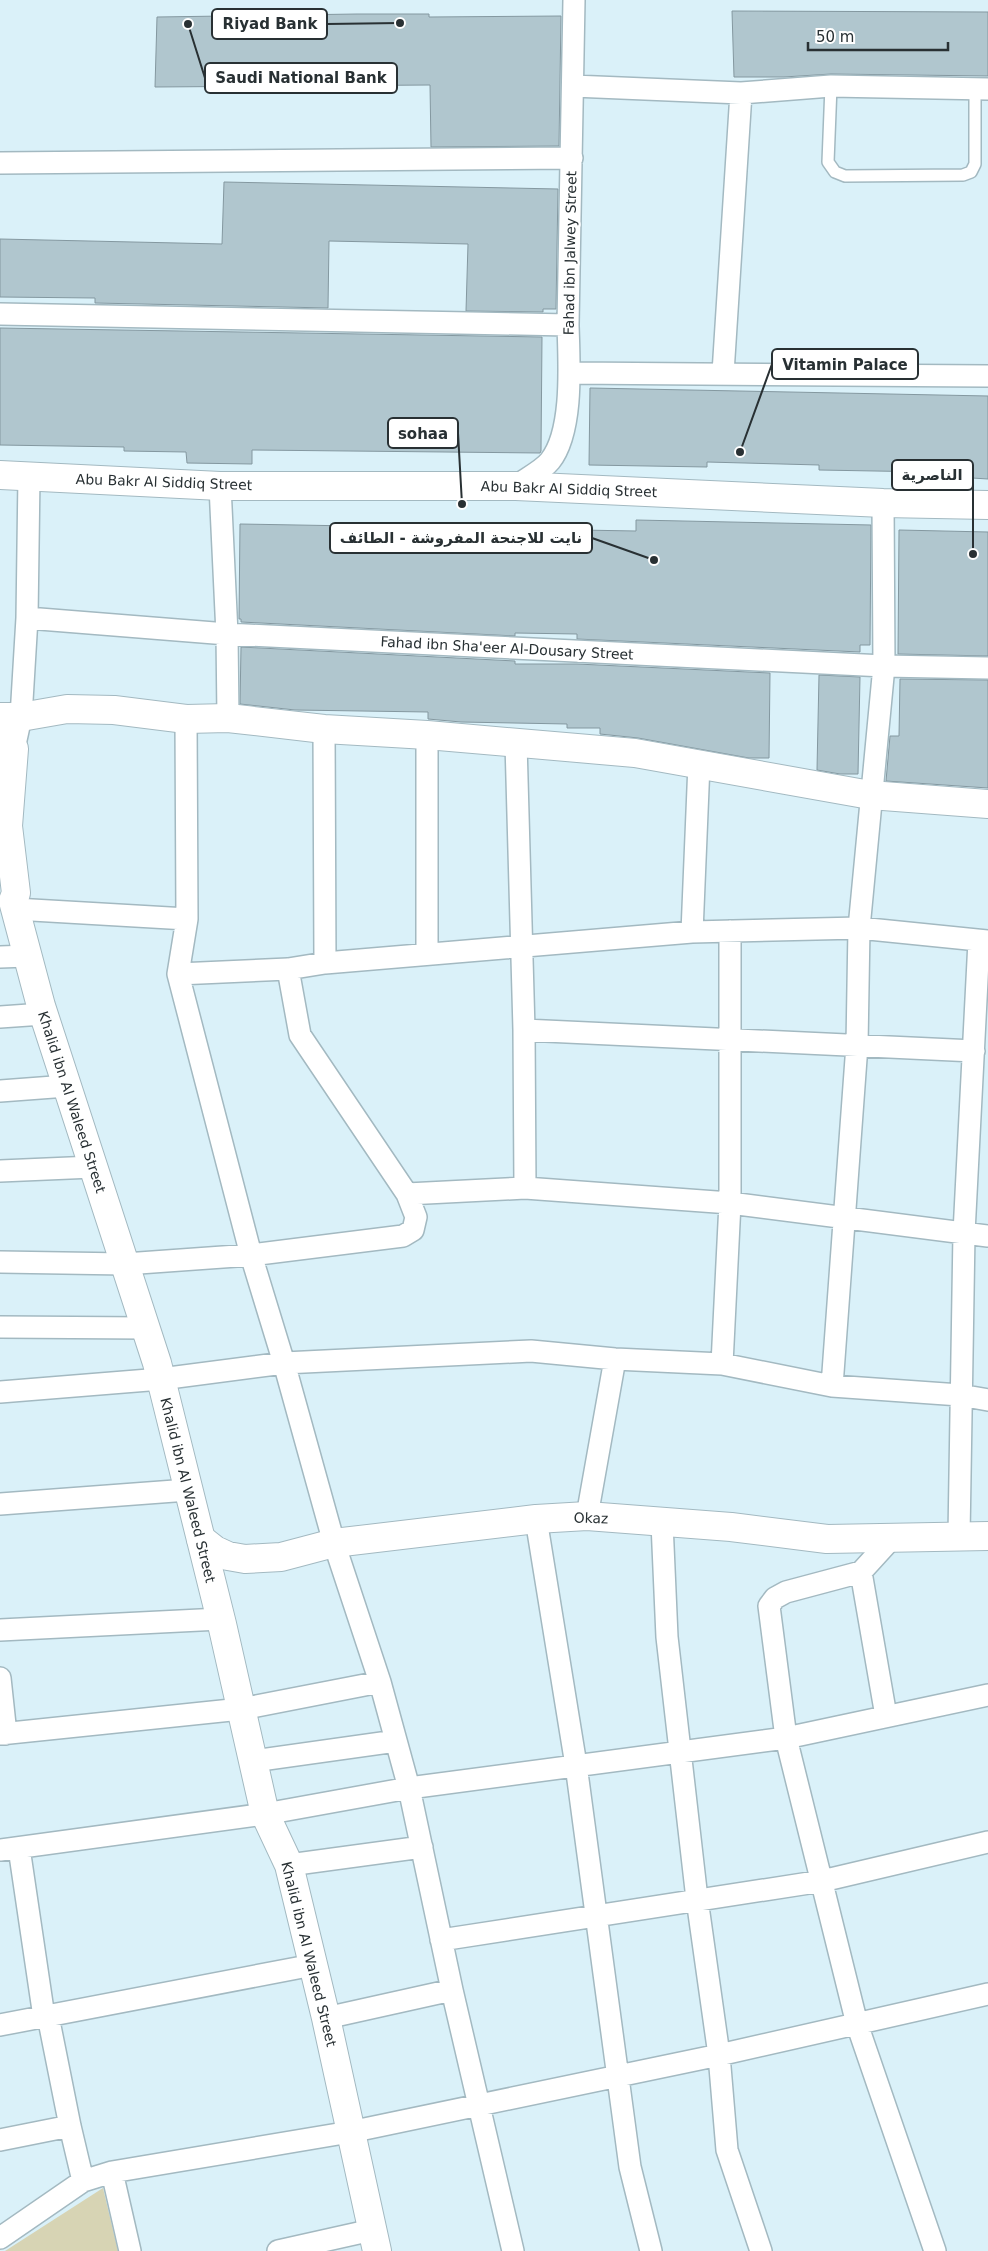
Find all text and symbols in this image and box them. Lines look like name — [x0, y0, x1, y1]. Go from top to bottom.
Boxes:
callout: Riyad Bank — [212, 9, 327, 39]
text: Riyad Bank — [223, 15, 318, 33]
scale bar — [808, 20, 948, 52]
text: 50 m — [816, 28, 854, 46]
callout: Saudi National Bank — [205, 63, 397, 93]
text: Saudi National Bank — [215, 69, 388, 87]
street label: Fahad ibn Jalwey Street — [561, 170, 579, 335]
callout: Vitamin Palace — [772, 349, 918, 379]
text: Vitamin Palace — [782, 356, 908, 374]
callout: sohaa — [388, 418, 458, 448]
text: sohaa — [398, 425, 448, 443]
callout: الناصرية — [892, 460, 973, 490]
text: الناصرية — [901, 466, 963, 484]
street label: Abu Bakr Al Siddiq Street — [76, 471, 253, 493]
street label: Abu Bakr Al Siddiq Street — [481, 478, 658, 500]
callout: نايت للاجنحة المفروشة - الطائف — [330, 523, 592, 553]
text: نايت للاجنحة المفروشة - الطائف — [340, 529, 582, 547]
street label: Fahad ibn Sha'eer Al-Dousary Street — [380, 633, 635, 663]
street label: Khalid ibn Al Waleed Street — [35, 1009, 109, 1195]
street label: Khalid ibn Al Waleed Street — [157, 1396, 219, 1585]
street label: Okaz — [573, 1509, 609, 1527]
street label: Khalid ibn Al Waleed Street — [278, 1860, 340, 2049]

